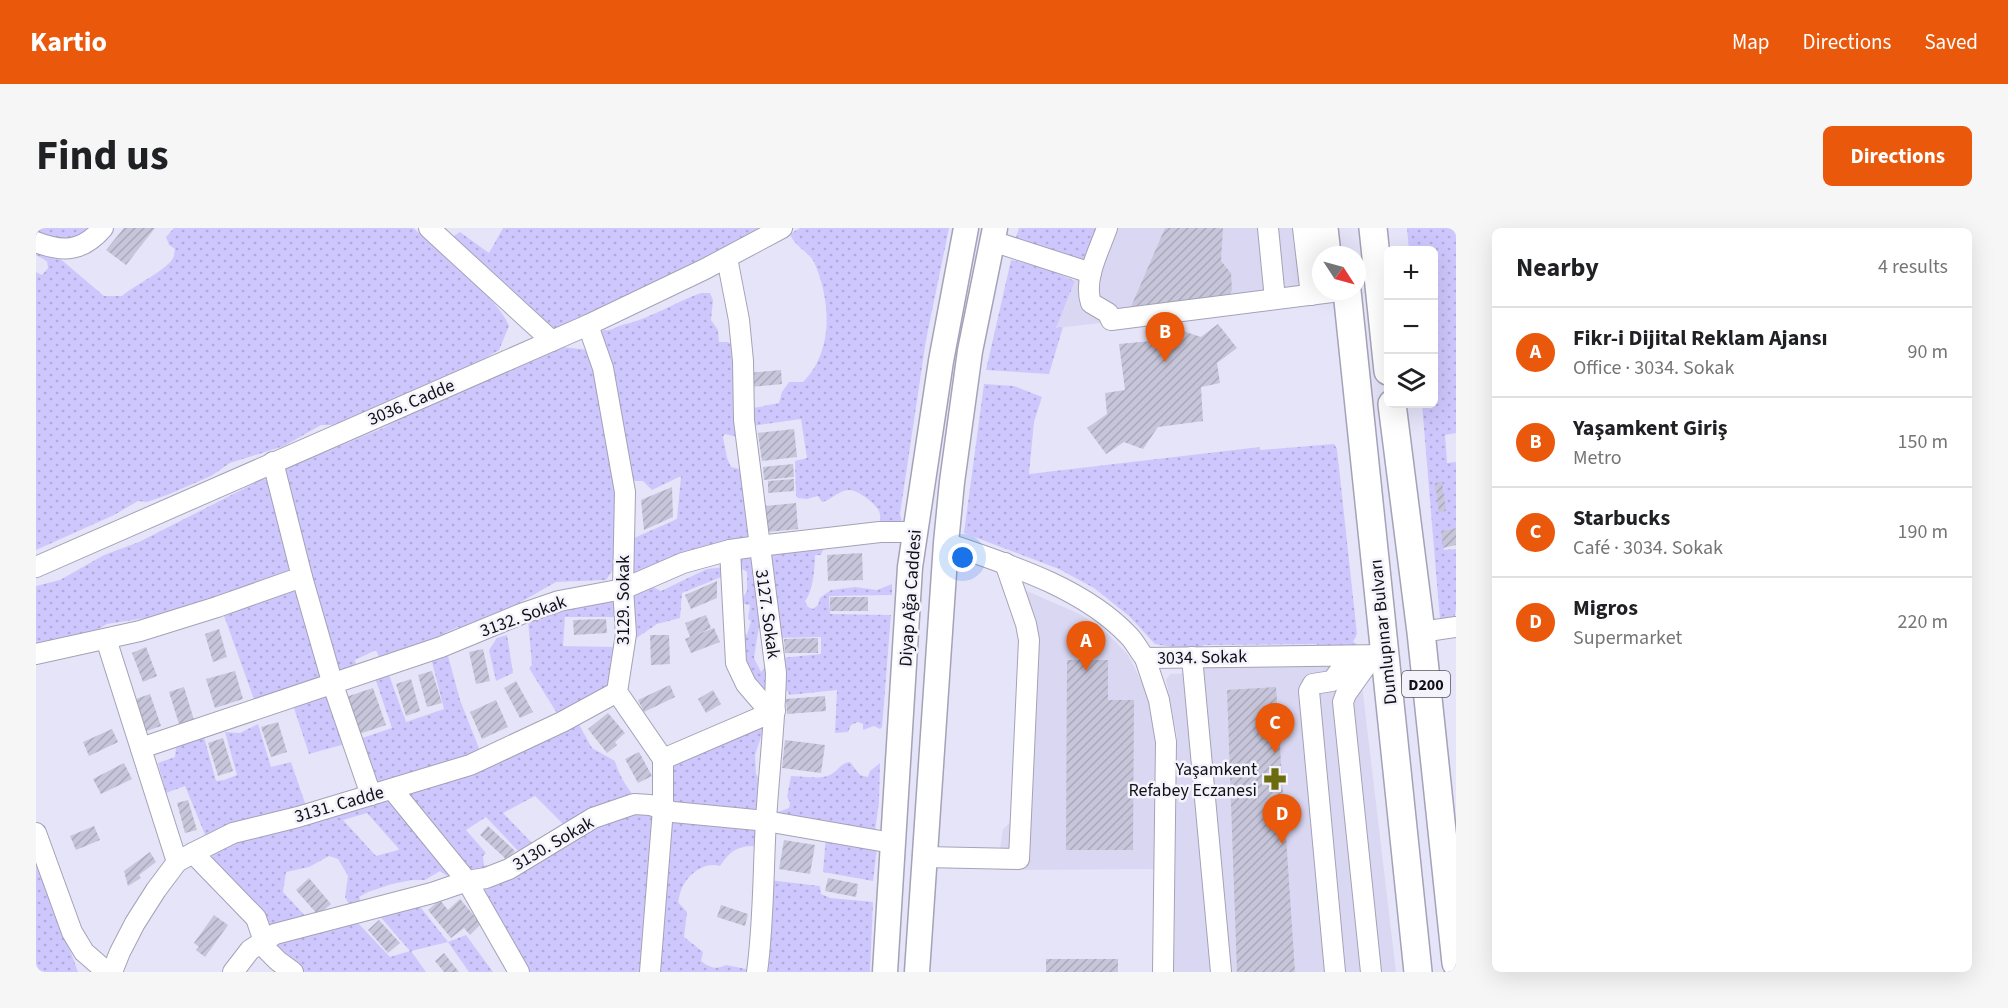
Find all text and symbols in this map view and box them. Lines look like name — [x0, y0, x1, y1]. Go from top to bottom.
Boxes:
text: Kartio — [30, 22, 107, 62]
text: Map — [1732, 27, 1770, 57]
text: Directions — [1803, 27, 1891, 57]
text: Saved — [1924, 27, 1978, 57]
text: Find us — [36, 126, 169, 186]
button: Directions — [1823, 126, 1972, 186]
north arrow — [1312, 246, 1366, 300]
map controls — [1384, 246, 1438, 408]
button: + — [1384, 246, 1438, 300]
text: Nearby — [1516, 249, 1599, 286]
text: 4 results — [1878, 253, 1948, 281]
button: − — [1384, 300, 1438, 354]
pin: B — [1146, 312, 1184, 362]
text: Fikr-i Dijital Reklam Ajansı — [1573, 322, 1828, 354]
text: A — [1530, 338, 1541, 366]
text: 90 m — [1908, 338, 1948, 366]
button: layers — [1384, 354, 1438, 408]
text: Office · 3034. Sokak — [1573, 354, 1734, 382]
street label: 3036. Cadde — [364, 373, 459, 432]
text: Yaşamkent Giriş — [1573, 412, 1728, 444]
text: B — [1529, 428, 1542, 456]
text: 150 m — [1898, 428, 1948, 456]
text: Metro — [1573, 444, 1622, 472]
text: Starbucks — [1573, 502, 1670, 534]
text: C — [1530, 518, 1541, 546]
text: 190 m — [1898, 518, 1948, 546]
street label: Diyap Ağa Caddesi — [893, 528, 928, 668]
text: Café · 3034. Sokak — [1573, 534, 1723, 562]
your location — [948, 543, 977, 572]
street label: 3129. Sokak — [611, 555, 636, 645]
street label: Dumlupınar Bulvarı — [1363, 558, 1404, 706]
street label: 3127. Sokak — [749, 568, 786, 660]
street label: 3132. Sokak — [477, 589, 570, 644]
text: Migros — [1573, 592, 1638, 624]
text: D — [1529, 608, 1542, 636]
text: 220 m — [1898, 608, 1948, 636]
pin: A — [1066, 622, 1106, 671]
text: Supermarket — [1573, 624, 1682, 652]
street label: 3034. Sokak — [1157, 644, 1247, 671]
road number: D200 — [1402, 671, 1450, 697]
pin: C — [1256, 704, 1294, 753]
place label: Yaşamkent Refabey Eczanesi — [1129, 757, 1257, 803]
pharmacy icon: Yaşamkent Refabey Eczanesi — [1262, 766, 1288, 792]
street label: 3131. Cadde — [291, 780, 387, 829]
pin: D — [1262, 794, 1302, 844]
street label: 3130. Sokak — [508, 810, 599, 877]

